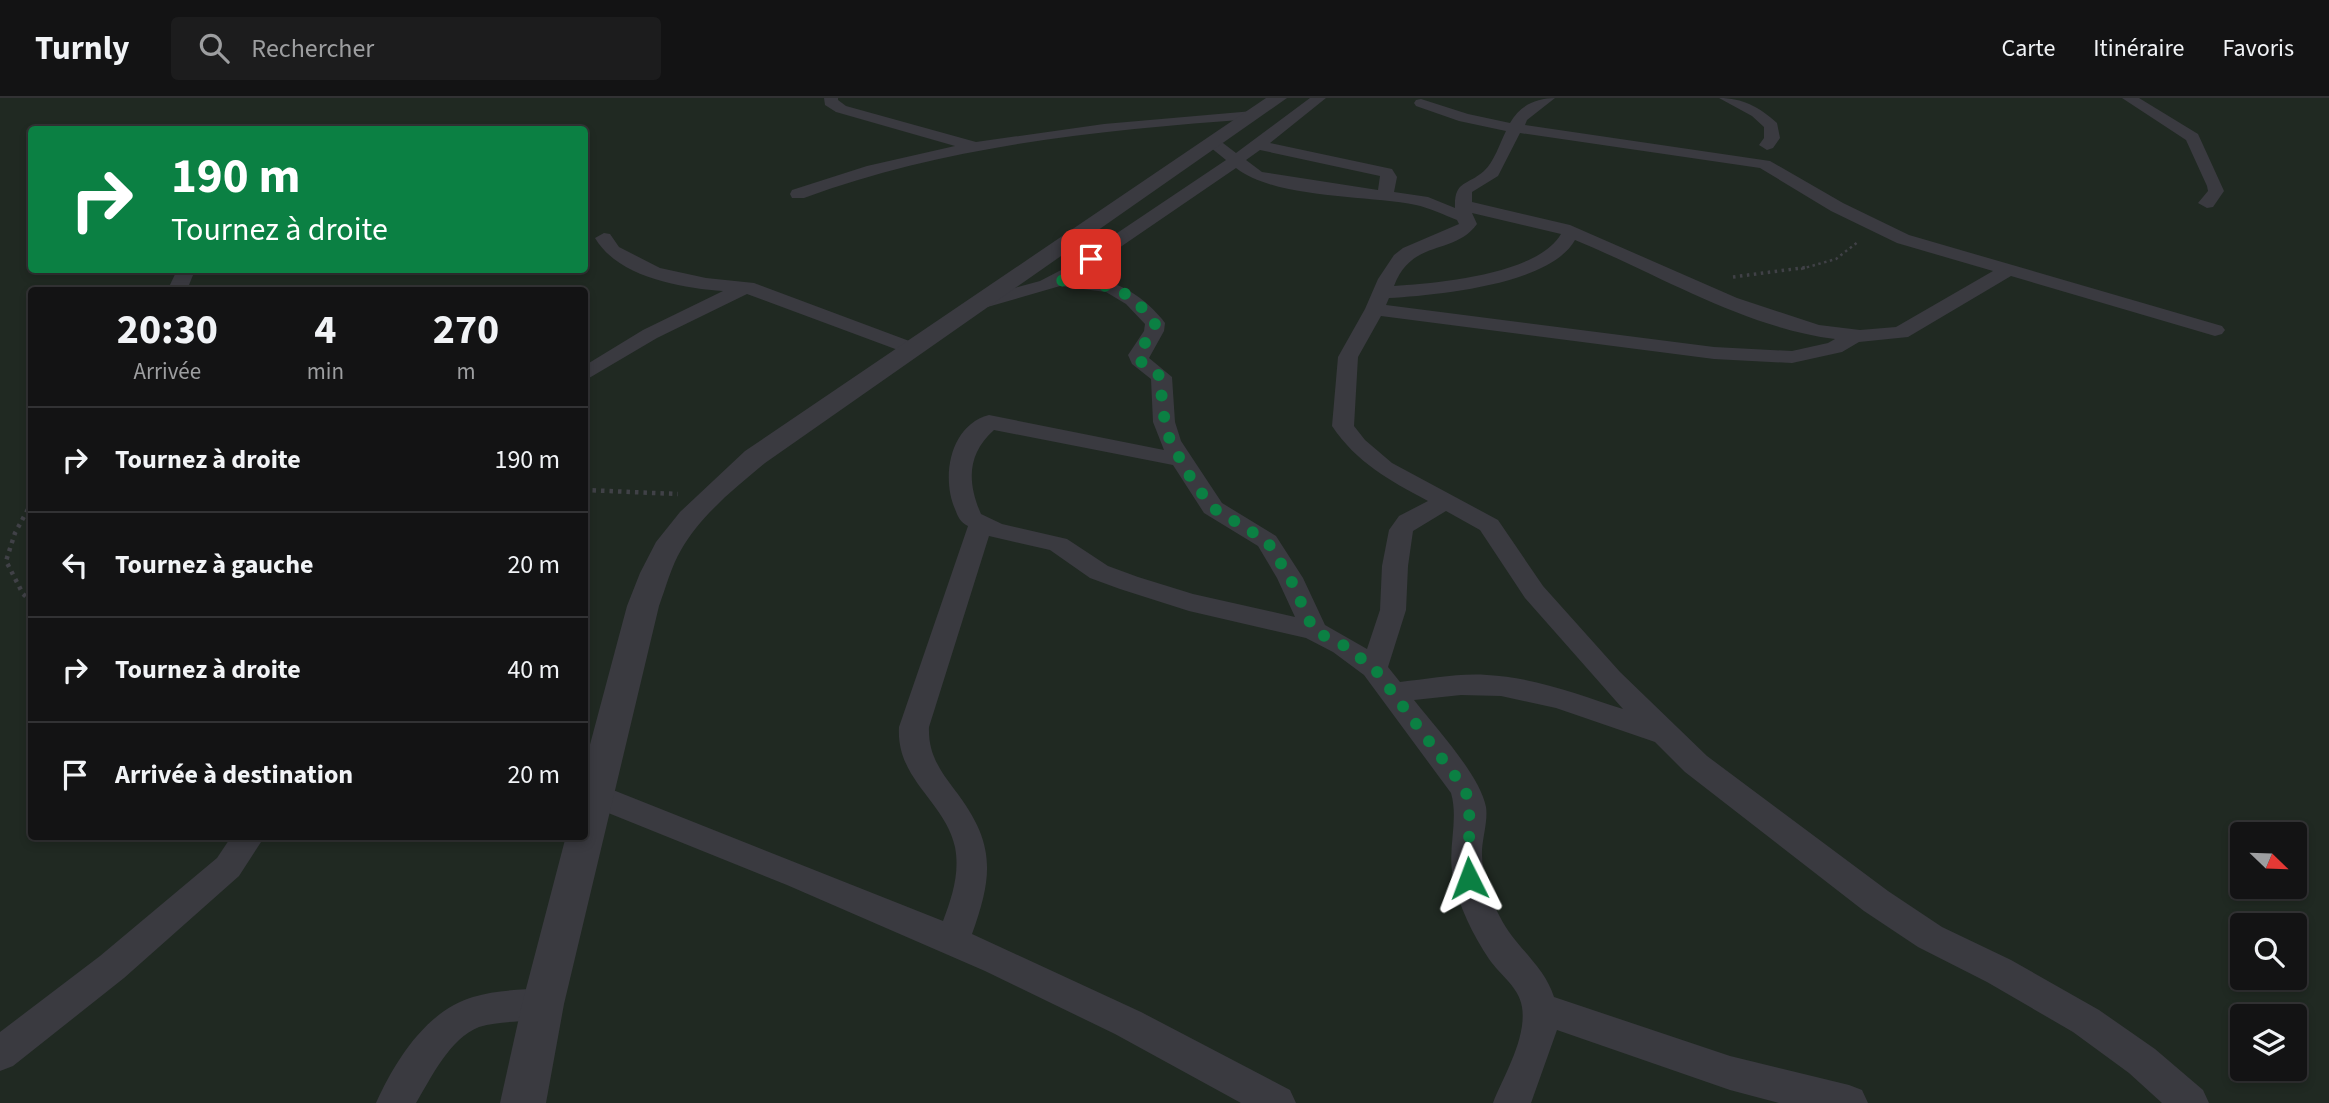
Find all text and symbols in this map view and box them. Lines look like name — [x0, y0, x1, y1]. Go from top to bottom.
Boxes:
search box — [171, 17, 661, 80]
text: Turnly — [35, 25, 129, 72]
icon: search — [195, 29, 233, 67]
text: Rechercher — [251, 30, 374, 67]
text: Carte — [2001, 31, 2055, 66]
text: Itinéraire — [2093, 31, 2184, 66]
text: Favoris — [2222, 31, 2294, 66]
text: 190 m — [171, 142, 300, 212]
icon: right — [56, 154, 147, 245]
text: Tournez à droite — [171, 207, 388, 253]
pin — [1061, 229, 1121, 289]
icon: arrive — [1072, 240, 1110, 278]
text: 20:30 — [117, 300, 218, 360]
text: 4 — [314, 300, 336, 360]
text: 270 — [433, 300, 499, 360]
text: Arrivée — [134, 355, 201, 388]
text: min — [307, 355, 344, 388]
text: m — [456, 355, 476, 388]
icon: right — [56, 441, 94, 479]
text: Tournez à droite — [115, 441, 301, 478]
text: 190 m — [494, 441, 560, 478]
icon: left — [56, 546, 94, 584]
text: Tournez à gauche — [115, 546, 314, 583]
text: 20 m — [507, 546, 560, 583]
icon: right — [56, 651, 94, 689]
text: Tournez à droite — [115, 651, 301, 688]
text: 40 m — [507, 651, 560, 688]
icon: arrive — [56, 756, 94, 794]
text: Arrivée à destination — [115, 756, 353, 793]
text: 20 m — [507, 756, 560, 793]
north arrow — [2230, 822, 2306, 900]
map controls — [2230, 822, 2307, 1081]
position arrow — [1432, 841, 1506, 915]
button: search — [2230, 913, 2307, 990]
button: layers — [2230, 1004, 2307, 1081]

